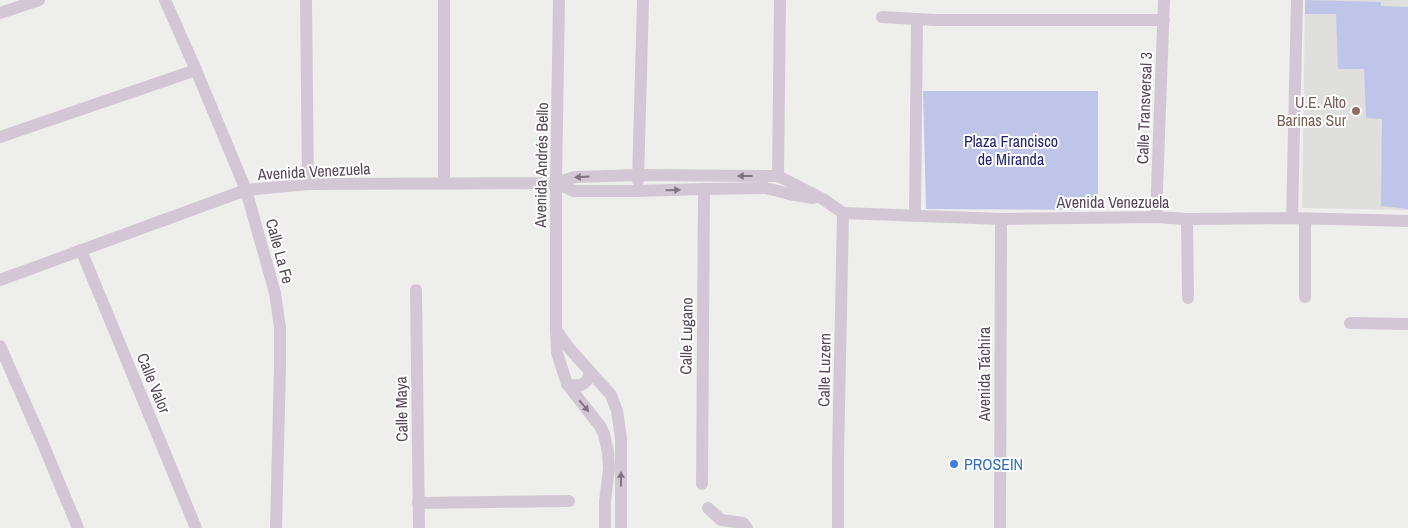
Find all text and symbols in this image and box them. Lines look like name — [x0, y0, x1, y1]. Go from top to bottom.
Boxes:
street label: Calle Transversal 3 — [1131, 51, 1157, 165]
place label: U.E. Alto Barinas Sur — [1277, 91, 1347, 131]
street label: Avenida Andrés Bello — [529, 102, 553, 229]
marker: U.E. Alto Barinas Sur — [1350, 105, 1362, 117]
park label: Plaza Francisco de Miranda — [964, 130, 1058, 170]
street label: Avenida Venezuela — [256, 157, 372, 185]
one-way arrow — [737, 171, 753, 179]
one-way arrow — [574, 173, 590, 181]
one-way arrow — [665, 186, 681, 194]
street label: Avenida Venezuela — [1056, 191, 1170, 213]
street label: Calle La Fe — [261, 216, 299, 286]
street label: Calle Lugano — [674, 297, 698, 375]
street label: Avenida Táchira — [973, 326, 995, 422]
street label: Calle Luzern — [812, 333, 836, 407]
street label: Calle Valor — [132, 350, 176, 417]
street label: Calle Maya — [389, 375, 413, 442]
one-way arrow — [579, 399, 590, 412]
place label: PROSEIN — [964, 453, 1023, 475]
marker: PROSEIN — [948, 458, 960, 470]
one-way arrow — [617, 471, 625, 487]

